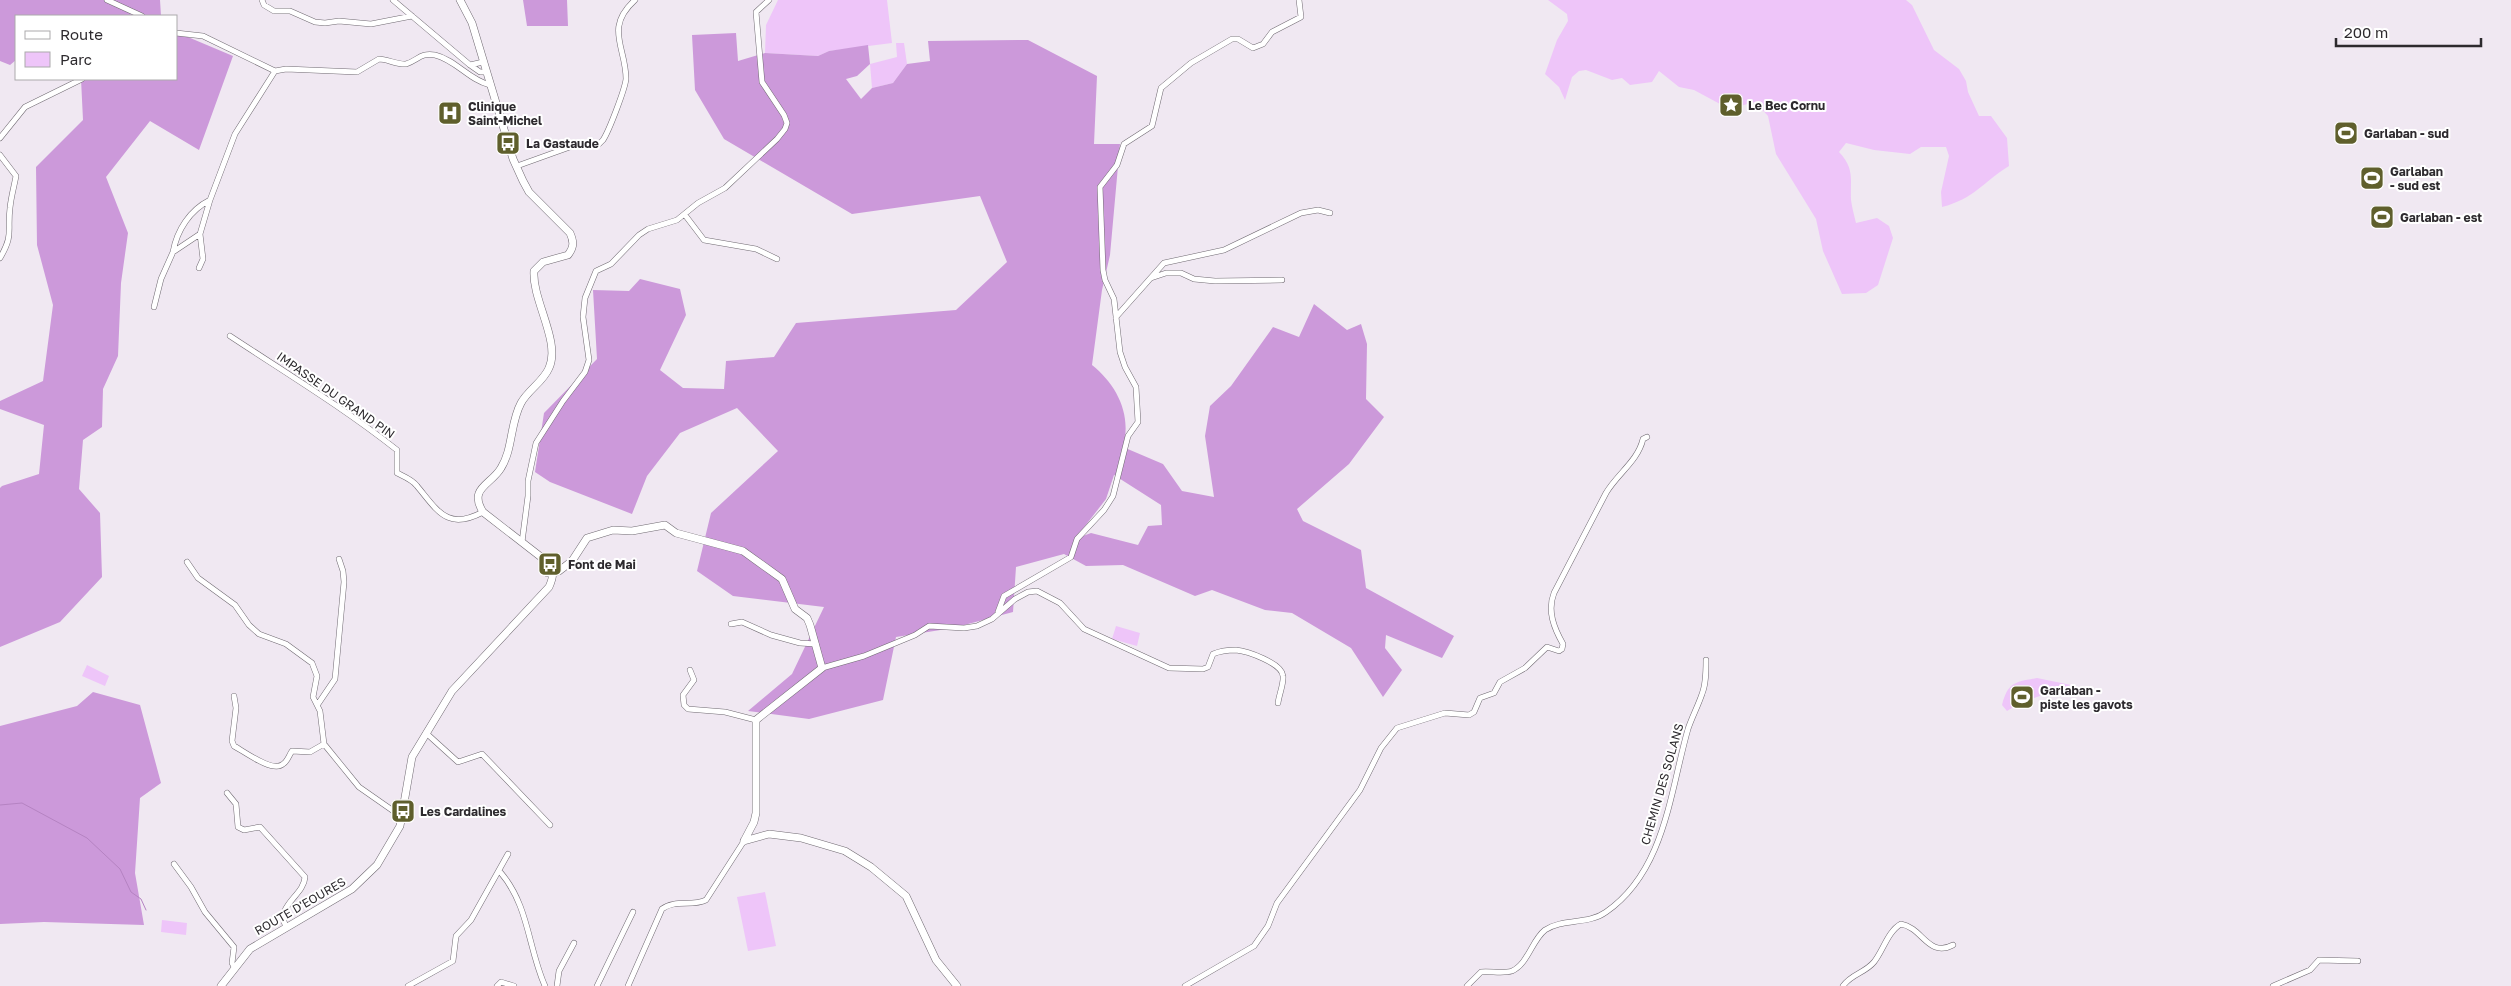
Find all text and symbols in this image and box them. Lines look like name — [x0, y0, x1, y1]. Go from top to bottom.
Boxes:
legend — [15, 15, 178, 80]
scale bar — [2336, 15, 2481, 47]
text: 200 m — [2344, 23, 2388, 41]
text: Route — [60, 25, 103, 43]
text: Parc — [60, 50, 92, 68]
place icon: Le Bec Cornu — [1718, 92, 1744, 118]
place label: Le Bec Cornu — [1748, 98, 1825, 113]
place label: Clinique Saint-Michel — [468, 99, 542, 128]
hospital icon: Clinique Saint-Michel — [437, 100, 463, 126]
sports icon: Garlaban - sud — [2333, 120, 2359, 146]
place label: Garlaban - sud — [2364, 126, 2449, 141]
bus stop icon: La Gastaude — [495, 130, 521, 156]
place label: La Gastaude — [526, 136, 599, 151]
place label: Garlaban - sud est — [2390, 164, 2443, 193]
sports icon: Garlaban - sud est — [2359, 165, 2385, 191]
sports icon: Garlaban - est — [2369, 204, 2395, 230]
place label: Garlaban - est — [2400, 210, 2482, 225]
street label: IMPASSE DU GRAND PIN — [274, 349, 398, 441]
bus stop icon: Font de Mai — [537, 551, 563, 577]
place label: Font de Mai — [568, 557, 636, 572]
place label: Garlaban - piste les gavots — [2040, 683, 2133, 712]
sports icon: Garlaban - piste les gavots — [2009, 684, 2035, 710]
street label: CHEMIN DES SOLANS — [1637, 721, 1687, 847]
bus stop icon: Les Cardalines — [390, 798, 416, 824]
place label: Les Cardalines — [420, 804, 507, 819]
street label: ROUTE D'EOURES — [252, 874, 348, 938]

